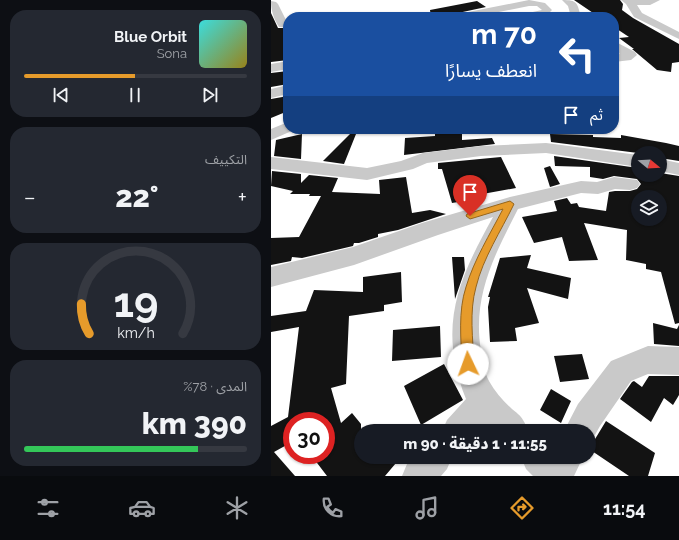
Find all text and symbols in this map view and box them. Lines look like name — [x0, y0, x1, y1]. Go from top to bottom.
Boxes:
text: 70 m — [471, 18, 537, 51]
text: Blue Orbit — [114, 28, 187, 46]
icon: left — [551, 28, 603, 80]
text: Sona — [157, 46, 187, 61]
text: انعطف يسارًا — [445, 60, 537, 81]
icon: previous — [50, 84, 72, 106]
icon: pause — [124, 84, 146, 106]
icon: next — [199, 84, 221, 106]
icon: arrive — [560, 104, 582, 126]
text: ثم — [590, 106, 603, 124]
north arrow — [631, 146, 667, 182]
map controls — [631, 146, 667, 226]
text: التكييف — [205, 152, 247, 167]
pin — [453, 175, 487, 216]
text: 22° — [115, 179, 159, 214]
icon: arrive — [459, 181, 481, 203]
text: − — [24, 184, 36, 210]
text: + — [238, 184, 247, 210]
button: layers — [631, 190, 667, 226]
text: 19 — [113, 278, 158, 327]
text: km/h — [117, 325, 154, 341]
position arrow — [447, 343, 489, 385]
text: المدى · 78% — [183, 379, 247, 394]
text: 390 km — [142, 406, 247, 441]
speed limit sign: 30 — [283, 412, 335, 464]
text: 11:55 · 1 دقيقة · 90 m — [403, 435, 547, 453]
icon: filters — [34, 494, 62, 522]
icon: car — [128, 494, 156, 522]
icon: climate — [223, 494, 251, 522]
icon: phone — [318, 494, 346, 522]
icon: music — [413, 494, 441, 522]
icon: directions — [508, 494, 536, 522]
text: 11:54 — [603, 498, 646, 519]

